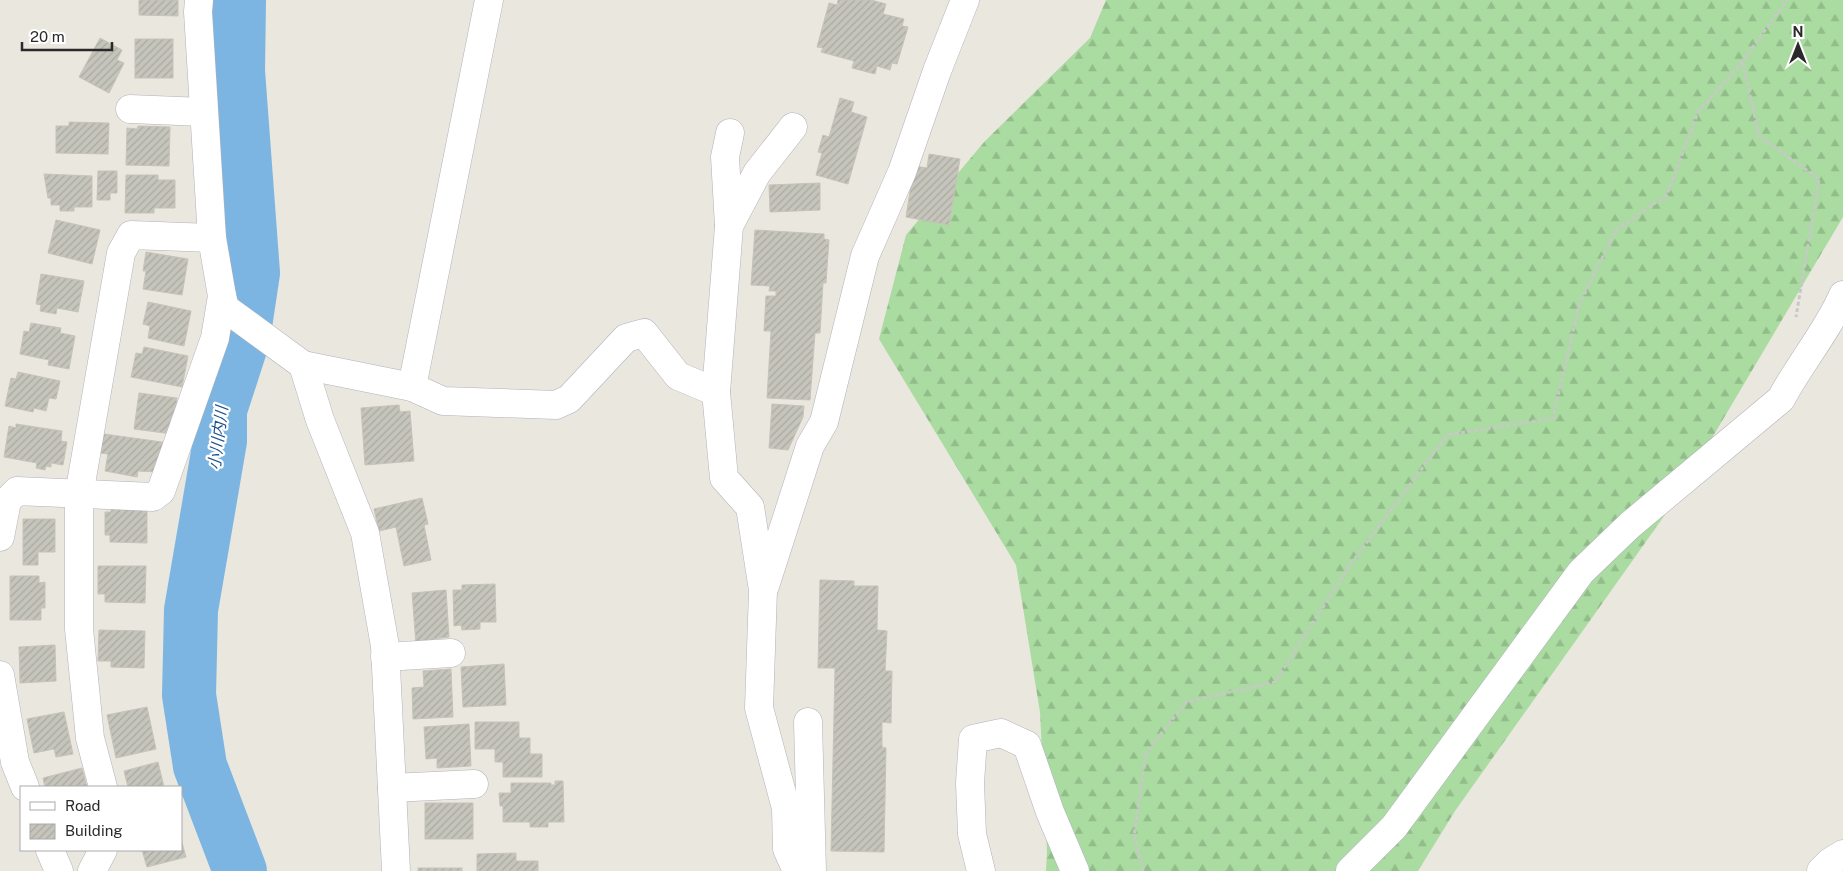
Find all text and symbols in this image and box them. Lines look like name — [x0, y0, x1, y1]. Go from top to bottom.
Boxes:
scale bar — [22, 20, 112, 52]
north arrow — [1773, 20, 1823, 70]
text: N — [1793, 24, 1803, 40]
text: 20 m — [30, 28, 65, 45]
water label: 小川内川 — [205, 403, 232, 471]
legend — [20, 786, 182, 851]
text: Road — [65, 797, 101, 814]
text: Building — [65, 822, 123, 839]

